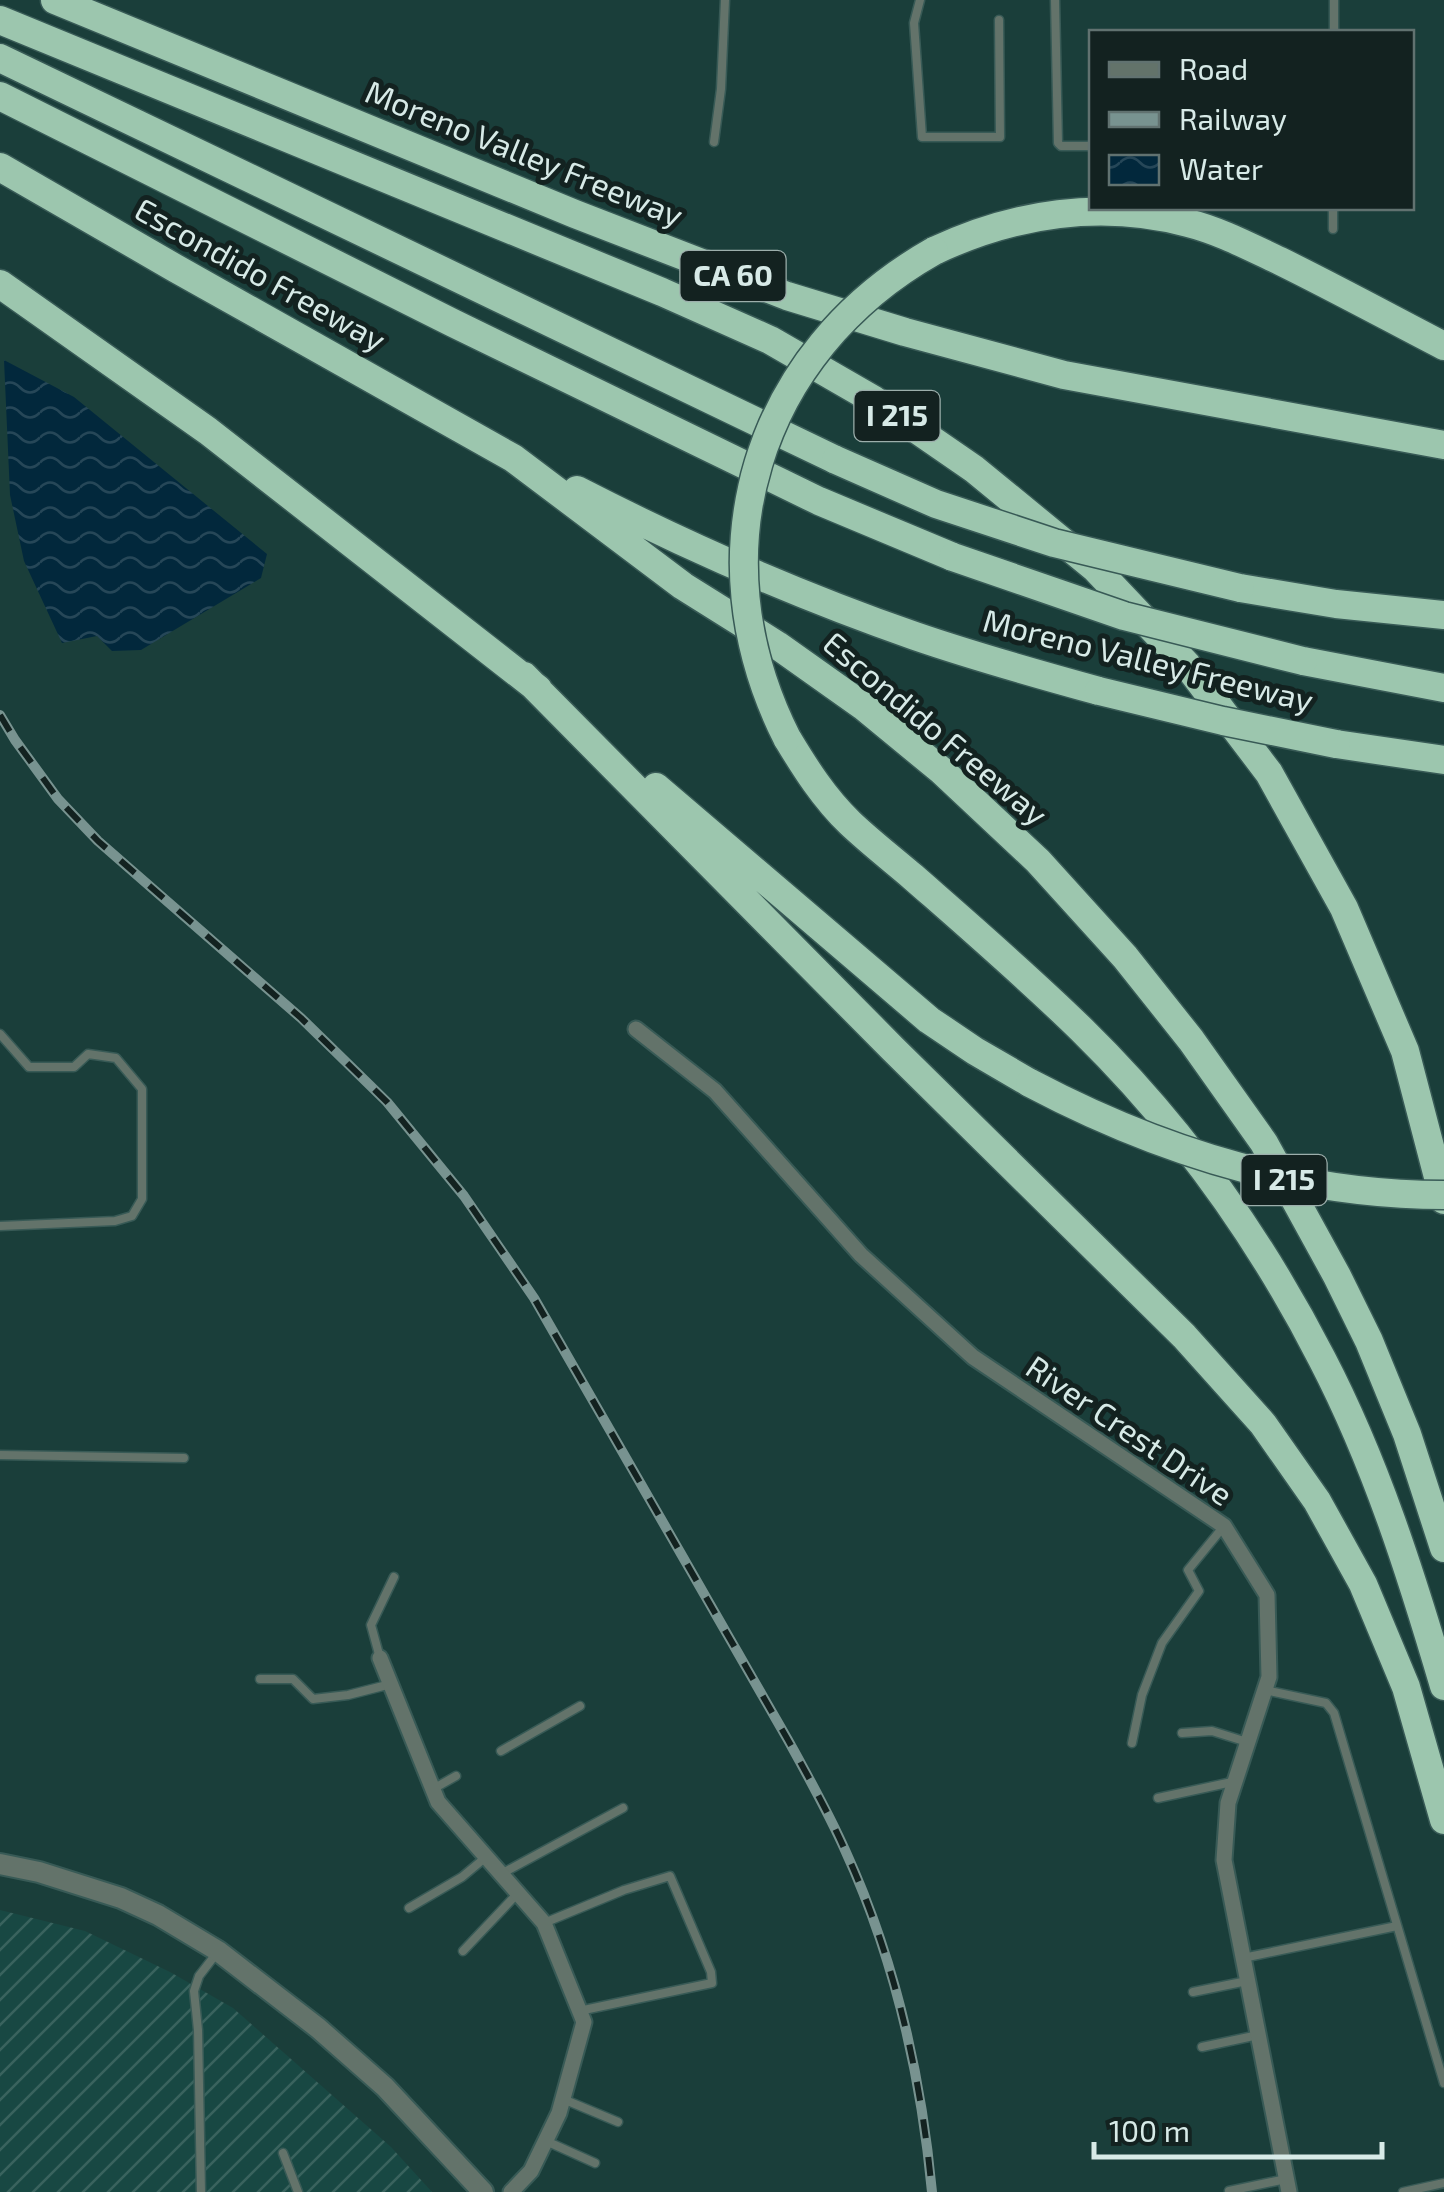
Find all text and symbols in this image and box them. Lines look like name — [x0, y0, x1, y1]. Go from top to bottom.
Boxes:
legend — [1089, 30, 1414, 210]
text: Road — [1179, 50, 1248, 86]
street label: Moreno Valley Freeway — [361, 71, 689, 233]
text: Railway — [1179, 100, 1287, 136]
text: Water — [1179, 150, 1263, 186]
street label: Escondido Freeway — [129, 189, 393, 358]
road number: CA 60 — [680, 251, 786, 301]
road number: I 215 — [854, 391, 940, 441]
street label: Moreno Valley Freeway — [979, 600, 1318, 718]
street label: Escondido Freeway — [817, 623, 1056, 832]
road number: I 215 — [1242, 1155, 1326, 1205]
street label: River Crest Drive — [1020, 1346, 1240, 1512]
scale bar — [1094, 2097, 1382, 2159]
text: 100 m — [1109, 2112, 1190, 2148]

